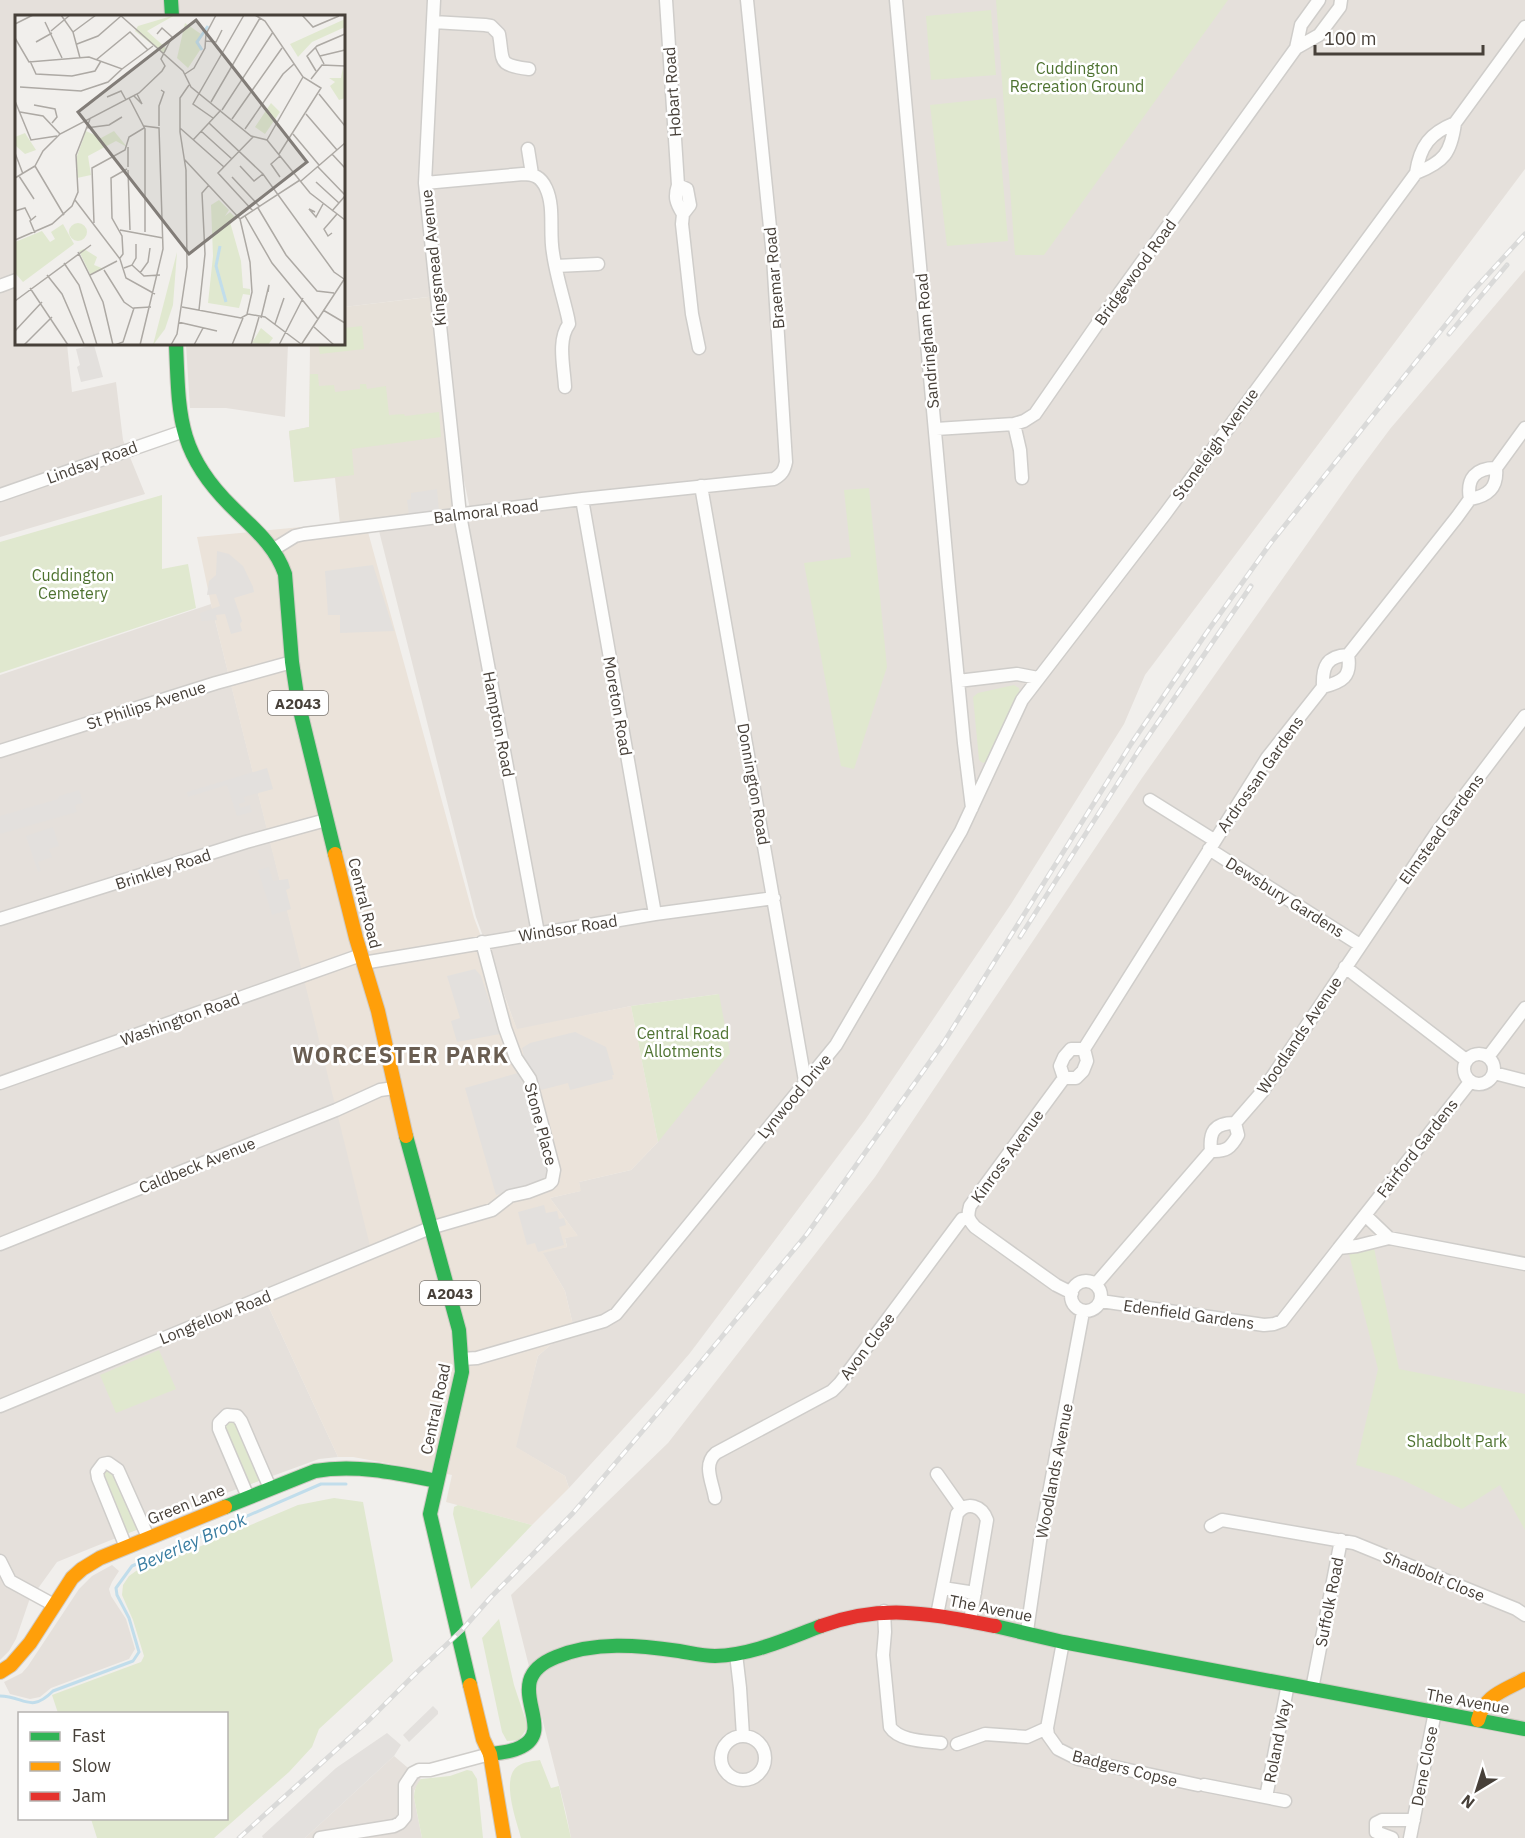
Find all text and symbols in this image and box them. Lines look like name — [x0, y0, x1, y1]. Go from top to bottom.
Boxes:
inset map — [15, 15, 345, 345]
scale bar — [1315, 18, 1483, 56]
text: 100 m — [1324, 27, 1376, 50]
street label: Hobart Road — [659, 46, 685, 138]
park label: Cuddington Recreation Ground — [1010, 58, 1144, 96]
street label: Kingsmead Avenue — [416, 188, 450, 327]
street label: Bridgewood Road — [1090, 215, 1180, 329]
street label: Braemar Road — [760, 226, 788, 330]
street label: Sandringham Road — [911, 272, 943, 410]
street label: Stoneleigh Avenue — [1168, 384, 1262, 504]
street label: Lindsay Road — [44, 436, 140, 488]
street label: Balmoral Road — [432, 495, 540, 527]
park label: Cuddington Cemetery — [32, 565, 114, 603]
street label: Moreton Road — [599, 655, 637, 757]
street label: Hampton Road — [479, 669, 519, 779]
street label: St Philips Avenue — [84, 676, 208, 734]
road number: A2043 — [268, 691, 328, 715]
street label: Ardrossan Gardens — [1212, 712, 1308, 836]
street label: Donnington Road — [733, 721, 775, 847]
street label: Elmstead Gardens — [1394, 770, 1488, 888]
street label: Brinkley Road — [113, 844, 213, 894]
street label: Dewsbury Gardens — [1222, 852, 1348, 942]
street label: Central Road — [344, 856, 386, 950]
street label: Windsor Road — [517, 910, 619, 946]
street label: Woodlands Avenue — [1252, 972, 1346, 1098]
street label: Washington Road — [118, 988, 242, 1050]
park label: Central Road Allotments — [637, 1023, 729, 1061]
district label: WORCESTER PARK — [292, 1040, 510, 1069]
street label: Lynwood Drive — [753, 1049, 835, 1143]
street label: Stone Place — [520, 1080, 562, 1168]
street label: Fairford Gardens — [1372, 1095, 1462, 1201]
street label: Kinross Avenue — [966, 1105, 1048, 1207]
street label: Caldbeck Avenue — [136, 1132, 258, 1197]
road number: A2043 — [420, 1281, 480, 1305]
street label: Longfellow Road — [156, 1286, 274, 1348]
street label: Edenfield Gardens — [1122, 1295, 1256, 1333]
street label: Avon Close — [835, 1308, 899, 1384]
street label: Central Road — [416, 1362, 454, 1456]
street label: Woodlands Avenue — [1031, 1401, 1077, 1540]
park label: Shadbolt Park — [1407, 1431, 1508, 1451]
street label: Green Lane — [144, 1479, 228, 1529]
water label: Beverley Brook — [132, 1507, 250, 1577]
street label: Shadbolt Close — [1380, 1547, 1488, 1606]
street label: Suffolk Road — [1311, 1555, 1347, 1649]
street label: The Avenue — [948, 1590, 1034, 1626]
street label: The Avenue — [1425, 1684, 1511, 1718]
street label: Roland Way — [1259, 1698, 1295, 1784]
legend — [18, 1712, 228, 1820]
text: Fast — [72, 1724, 106, 1747]
street label: Dene Close — [1406, 1724, 1442, 1808]
street label: Badgers Copse — [1070, 1745, 1180, 1791]
text: Slow — [72, 1754, 111, 1777]
north arrow — [1447, 1760, 1507, 1820]
text: Jam — [72, 1784, 107, 1807]
text: N — [1457, 1790, 1478, 1813]

